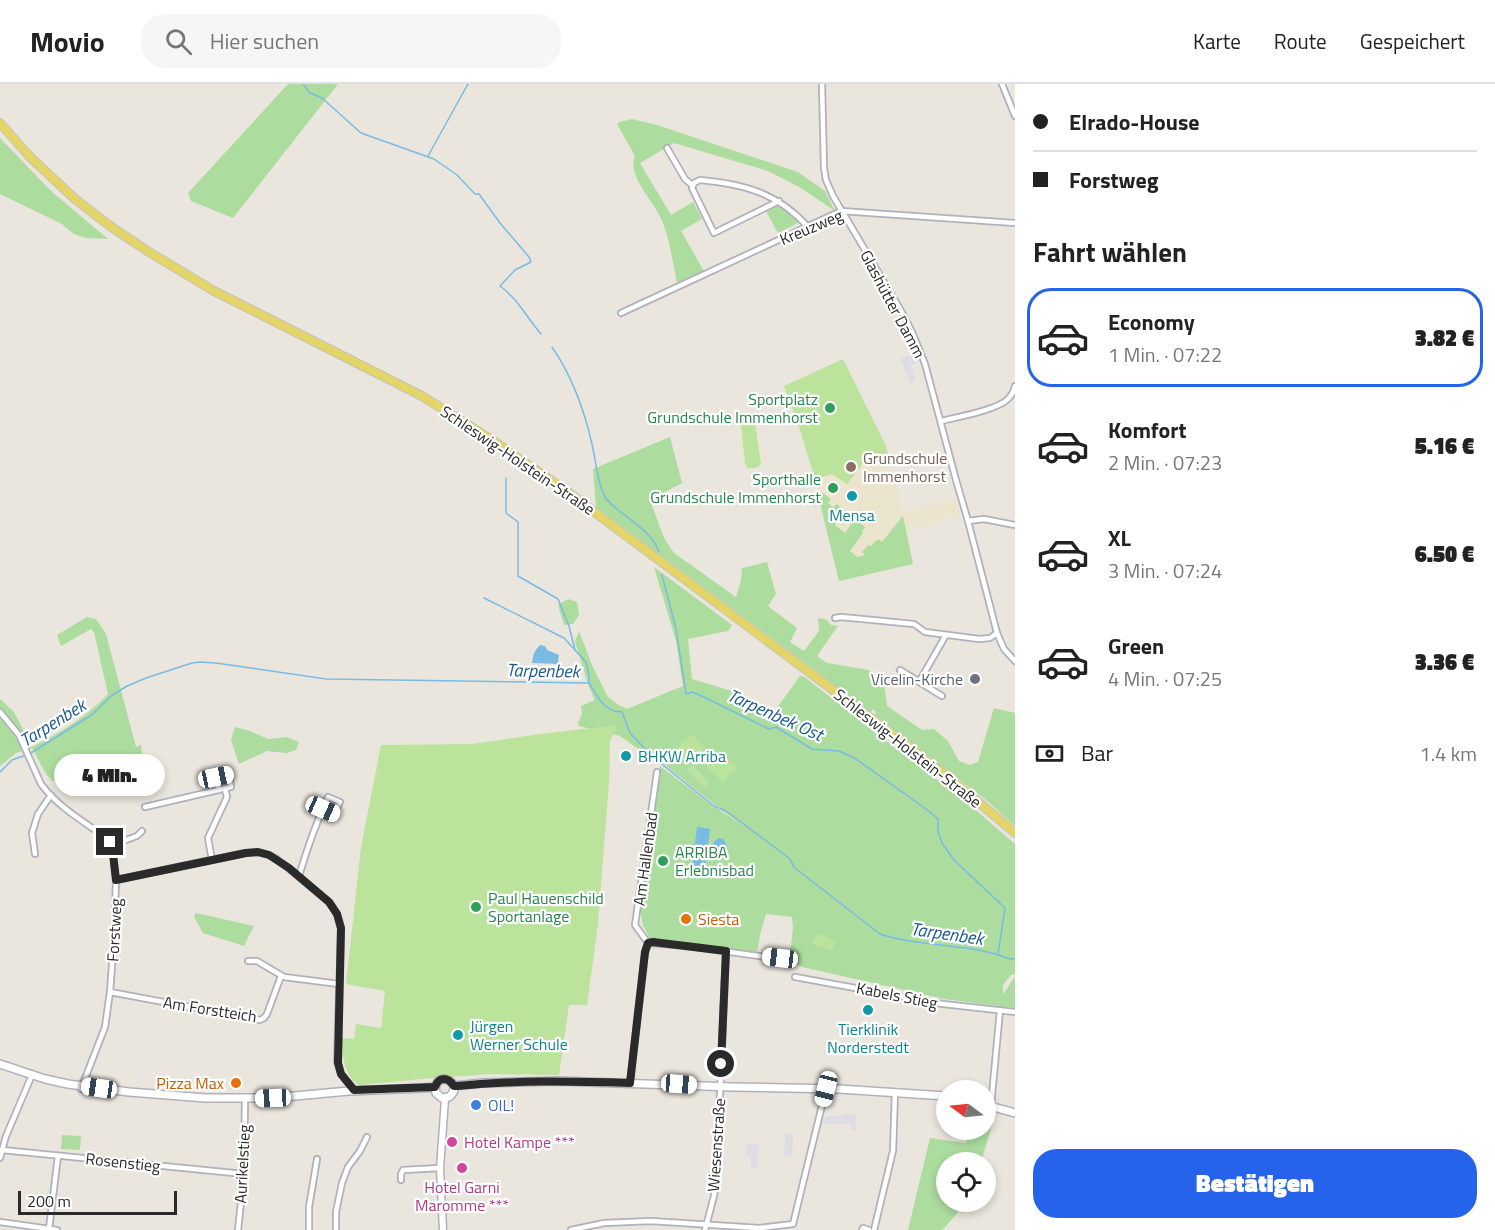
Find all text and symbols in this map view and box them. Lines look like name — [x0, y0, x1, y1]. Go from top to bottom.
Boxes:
search box — [141, 14, 561, 68]
text: Movio — [30, 20, 105, 63]
text: Hier suchen — [210, 24, 319, 58]
icon: search — [162, 25, 195, 58]
text: Karte — [1193, 25, 1241, 57]
text: Route — [1274, 25, 1327, 57]
text: Gespeichert — [1360, 25, 1465, 57]
text: Elrado-House — [1069, 105, 1200, 139]
text: Forstweg — [1069, 163, 1159, 197]
street label: Kreuzweg — [776, 203, 846, 251]
text: Fahrt wählen — [1033, 231, 1187, 272]
street label: Glashütter Damm — [854, 246, 932, 362]
text: Economy — [1108, 305, 1195, 339]
icon: car — [1036, 311, 1090, 365]
text: 3.82 € — [1415, 321, 1474, 355]
text: 1 Min. · 07:22 — [1108, 339, 1222, 370]
place label: Sportplatz Grundschule Immenhorst — [647, 387, 818, 429]
street label: Schleswig-Holstein-Straße — [436, 399, 600, 521]
marker: Sportplatz Grundschule Immenhorst — [823, 401, 837, 415]
text: Komfort — [1108, 413, 1187, 447]
icon: car — [1036, 419, 1090, 473]
text: 5.16 € — [1415, 429, 1474, 463]
place label: Grundschule Immenhorst — [863, 446, 947, 488]
text: 2 Min. · 07:23 — [1108, 447, 1222, 478]
marker: Grundschule Immenhorst — [844, 460, 858, 474]
place label: Sporthalle Grundschule Immenhorst — [650, 467, 821, 509]
marker: Sporthalle Grundschule Immenhorst — [826, 481, 840, 495]
marker: Mensa — [845, 489, 859, 503]
place label: Mensa — [829, 503, 875, 527]
text: XL — [1108, 521, 1131, 555]
icon: car — [1036, 527, 1090, 581]
text: 6.50 € — [1415, 537, 1474, 571]
text: 3 Min. · 07:24 — [1108, 555, 1222, 586]
text: Green — [1108, 629, 1164, 663]
icon: car — [1036, 635, 1090, 689]
text: 3.36 € — [1415, 645, 1474, 679]
water label: Tarpenbek — [506, 656, 582, 685]
text: 4 Min. · 07:25 — [1108, 663, 1222, 694]
place label: Vicelin-Kirche — [871, 667, 963, 691]
marker: Vicelin-Kirche — [968, 672, 982, 686]
water label: Tarpenbek Ost — [723, 681, 829, 749]
street label: Schleswig-Holstein-Straße — [829, 683, 987, 813]
water label: Tarpenbek — [15, 691, 93, 753]
text: Bar — [1081, 736, 1113, 770]
icon: cash — [1033, 737, 1066, 770]
text: 1.4 km — [1420, 738, 1477, 769]
place label: BHKW Arriba — [638, 744, 726, 768]
marker: BHKW Arriba — [619, 749, 633, 763]
callout: 4 Min. — [54, 755, 166, 797]
text: 4 Min. — [82, 759, 137, 790]
car — [197, 764, 235, 790]
car — [303, 793, 343, 825]
street label: Am Hallenbad — [627, 811, 663, 907]
route end — [96, 828, 123, 855]
place label: ARRIBA Erlebnisbad — [675, 840, 754, 882]
marker: ARRIBA Erlebnisbad — [656, 854, 670, 868]
place label: Paul Hauenschild Sportanlage — [488, 886, 604, 928]
street label: Forstweg — [100, 898, 128, 962]
marker: Paul Hauenschild Sportanlage — [469, 900, 483, 914]
place label: Siesta — [698, 907, 739, 931]
marker: Siesta — [679, 912, 693, 926]
water label: Tarpenbek — [909, 915, 987, 952]
car — [761, 947, 799, 969]
street label: Kabels Stieg — [854, 975, 940, 1015]
street label: Am Forstteich — [162, 990, 258, 1028]
marker: Tierklinik Norderstedt — [861, 1003, 875, 1017]
place label: Jürgen Werner Schule — [470, 1014, 568, 1056]
place label: Tierklinik Norderstedt — [827, 1017, 909, 1059]
marker: Jürgen Werner Schule — [451, 1028, 465, 1042]
route start — [707, 1050, 734, 1077]
car — [813, 1069, 839, 1109]
place label: Pizza Max — [156, 1071, 224, 1095]
car — [660, 1074, 698, 1094]
marker: Pizza Max — [229, 1076, 243, 1090]
car — [80, 1077, 118, 1099]
north arrow — [936, 1080, 996, 1140]
map controls — [936, 1080, 996, 1212]
car — [255, 1088, 291, 1108]
place label: OIL! — [488, 1093, 514, 1117]
street label: Wiesenstraße — [701, 1097, 731, 1193]
marker: OIL! — [469, 1098, 483, 1112]
street label: Aurikelstieg — [228, 1124, 256, 1204]
place label: Hotel Kampe *** — [464, 1130, 575, 1154]
marker: Hotel Kampe *** — [445, 1135, 459, 1149]
street label: Rosenstieg — [84, 1146, 162, 1178]
button: Bestätigen — [1033, 1149, 1477, 1218]
button: locate — [936, 1152, 996, 1212]
marker: Hotel Garni Maromme *** — [455, 1161, 469, 1175]
place label: Hotel Garni Maromme *** — [415, 1175, 509, 1217]
scale bar — [18, 1188, 177, 1216]
text: 200 m — [27, 1189, 71, 1213]

